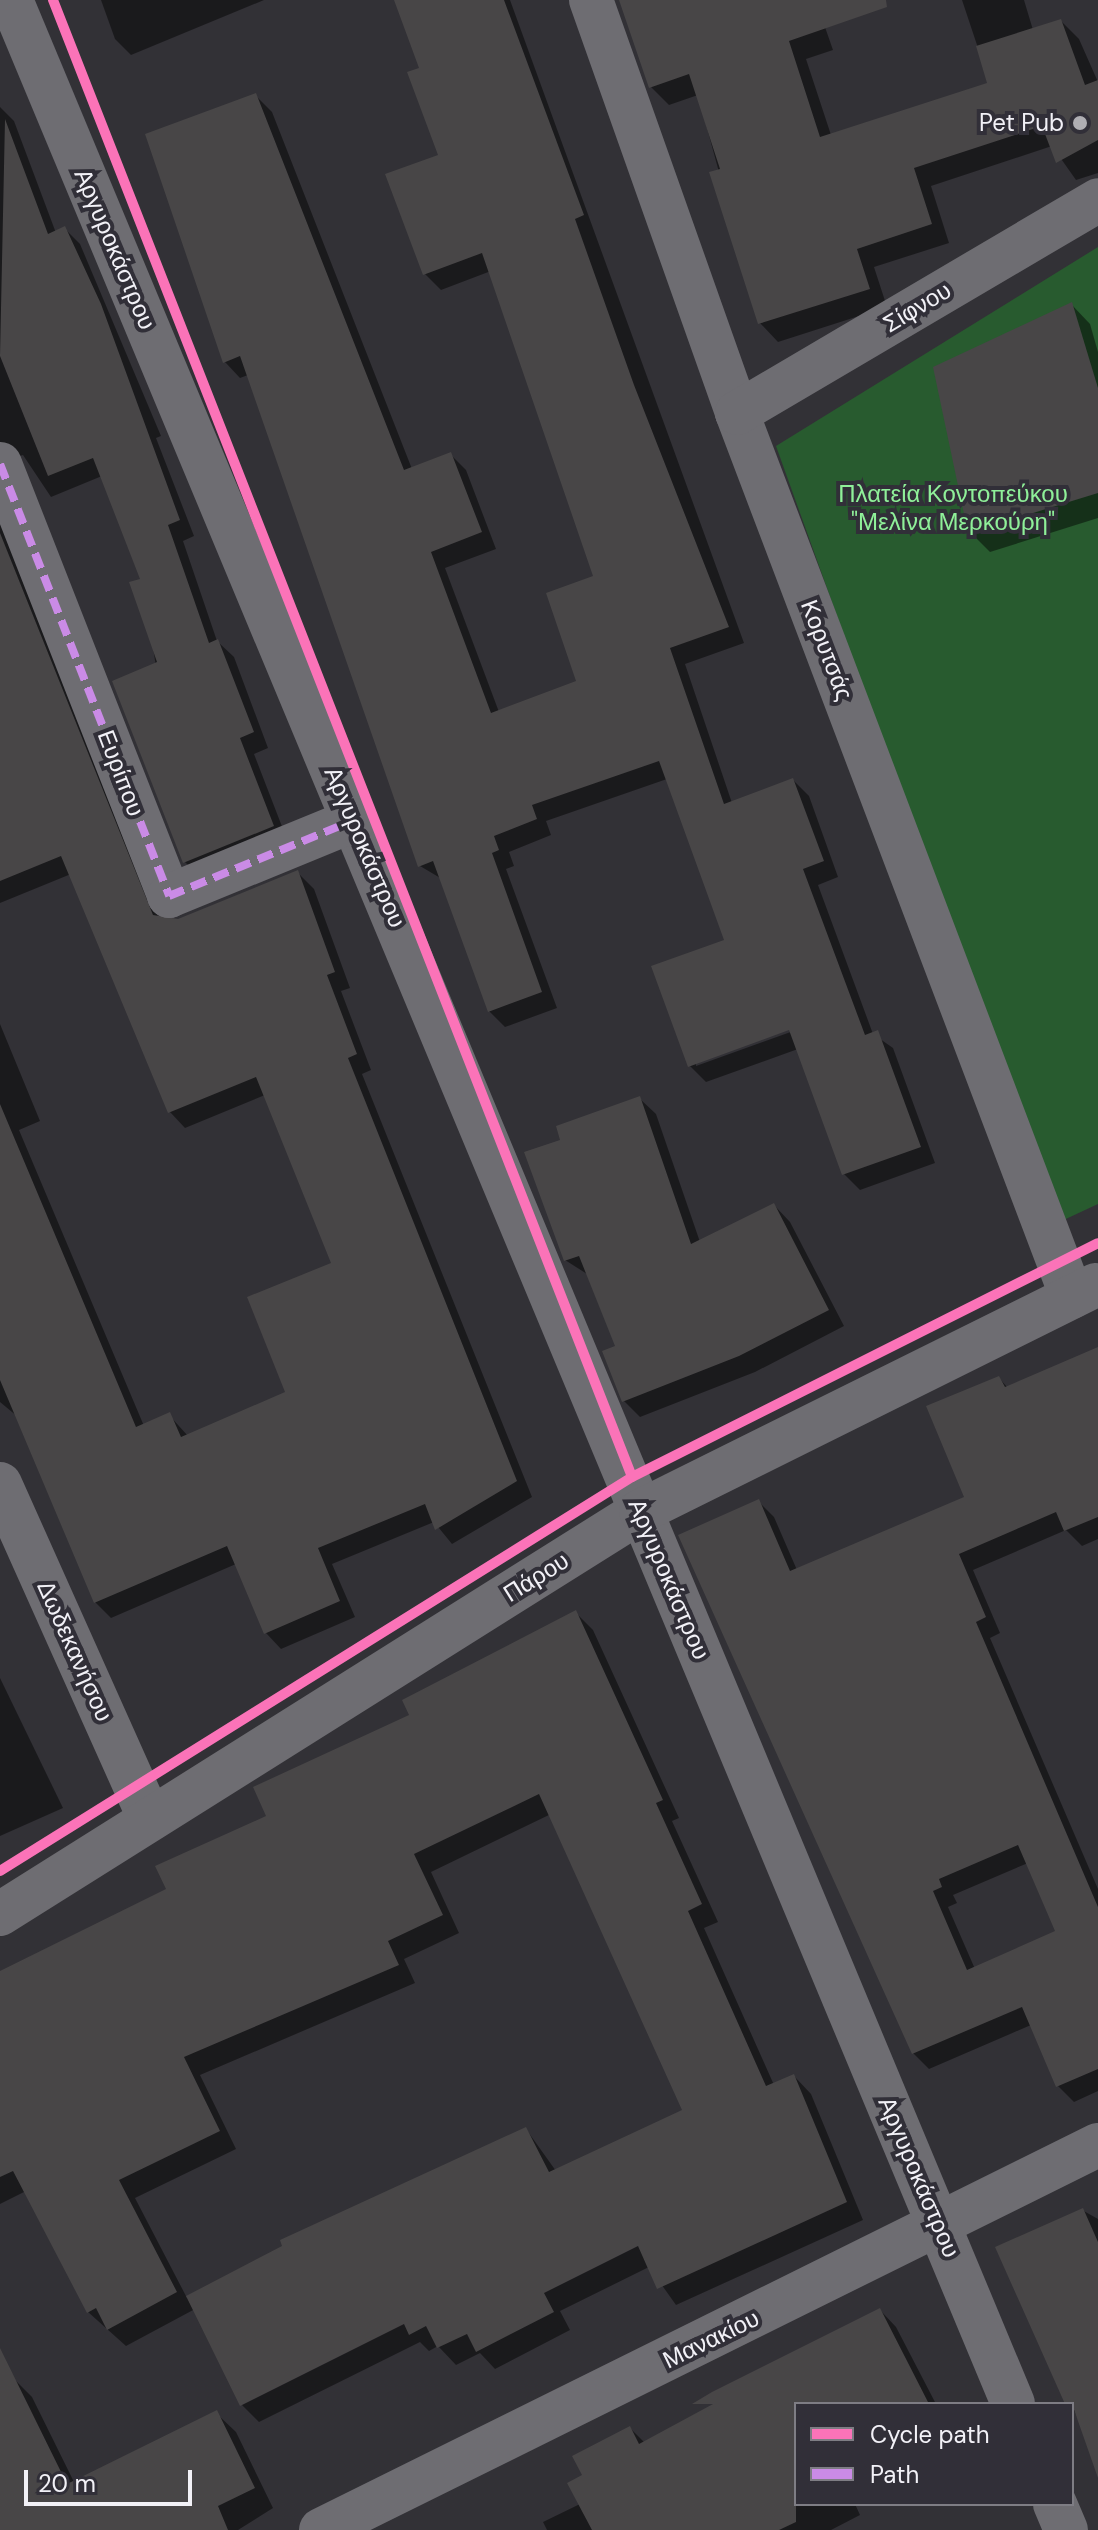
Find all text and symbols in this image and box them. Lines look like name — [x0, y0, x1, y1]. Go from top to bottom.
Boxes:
place label: Pet Pub — [979, 109, 1064, 137]
marker: Pet Pub — [1071, 114, 1089, 132]
street label: Αργυροκάστρου — [68, 164, 162, 334]
street label: Σίφνου — [878, 276, 956, 338]
park label: Πλατεία Κοντοπεύκου "Μελίνα Μερκούρη" — [838, 480, 1068, 536]
street label: Κορυτσάς — [795, 596, 859, 704]
street label: Ευρίπου — [91, 726, 151, 820]
street label: Αργυροκάστρου — [318, 762, 412, 932]
street label: Αργυροκάστρου — [622, 1494, 716, 1664]
street label: Πάρου — [498, 1546, 574, 1608]
street label: Δωδεκανήσου — [31, 1576, 119, 1726]
street label: Αργυροκάστρου — [872, 2092, 966, 2262]
street label: Μανακίου — [658, 2303, 764, 2375]
legend — [794, 2402, 1074, 2506]
text: Cycle path — [870, 2419, 989, 2450]
scale bar — [28, 2454, 196, 2504]
text: Path — [870, 2459, 919, 2490]
text: 20 m — [38, 2468, 96, 2499]

